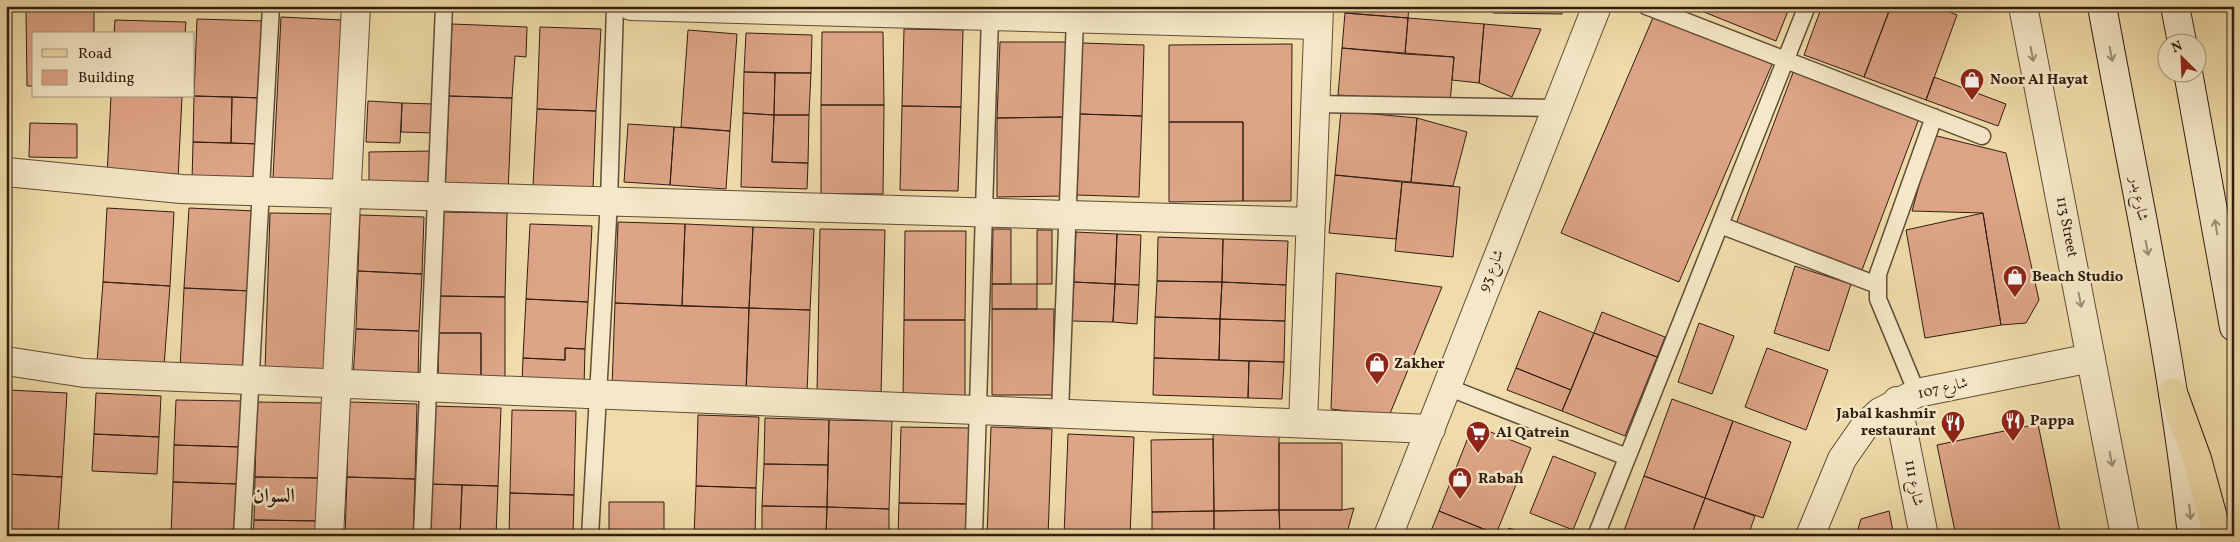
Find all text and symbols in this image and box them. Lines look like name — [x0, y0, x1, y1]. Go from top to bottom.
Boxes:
legend — [32, 32, 195, 98]
north arrow — [2158, 32, 2208, 82]
text: N — [2169, 37, 2186, 58]
text: Road — [78, 44, 112, 65]
one-way arrow — [2028, 46, 2038, 62]
one-way arrow — [2106, 46, 2116, 62]
shop icon: Noor Al Hayat — [1959, 67, 1985, 101]
text: Building — [78, 68, 135, 89]
place label: Noor Al Hayat — [1990, 70, 2089, 91]
street label: شارع بدر — [2122, 173, 2153, 223]
street label: 113 Street — [2050, 195, 2082, 259]
one-way arrow — [2210, 219, 2220, 235]
one-way arrow — [2143, 240, 2153, 256]
street label: شارع 93 — [1474, 247, 1511, 296]
shop icon: Beach Studio — [2002, 264, 2028, 298]
place label: Beach Studio — [2032, 267, 2124, 288]
one-way arrow — [2075, 291, 2085, 307]
shop icon: Zakher — [1364, 351, 1390, 385]
place label: Zakher — [1394, 354, 1445, 375]
street label: شارع 107 — [1916, 373, 1971, 406]
place label: Jabal kashmir restaurant — [1835, 404, 1936, 442]
restaurant icon: Pappa — [2000, 408, 2026, 442]
restaurant icon: Jabal kashmir restaurant — [1940, 410, 1966, 444]
place label: Pappa — [2030, 411, 2075, 432]
supermarket icon: Al Qatrein — [1465, 420, 1491, 454]
place label: Al Qatrein — [1496, 423, 1570, 444]
one-way arrow — [2106, 451, 2116, 467]
street label: شارع 111 — [1897, 458, 1928, 508]
shop icon: Rabah — [1447, 466, 1473, 500]
place label: Rabah — [1478, 469, 1524, 490]
district label: السوان — [253, 483, 295, 511]
one-way arrow — [2185, 504, 2194, 520]

